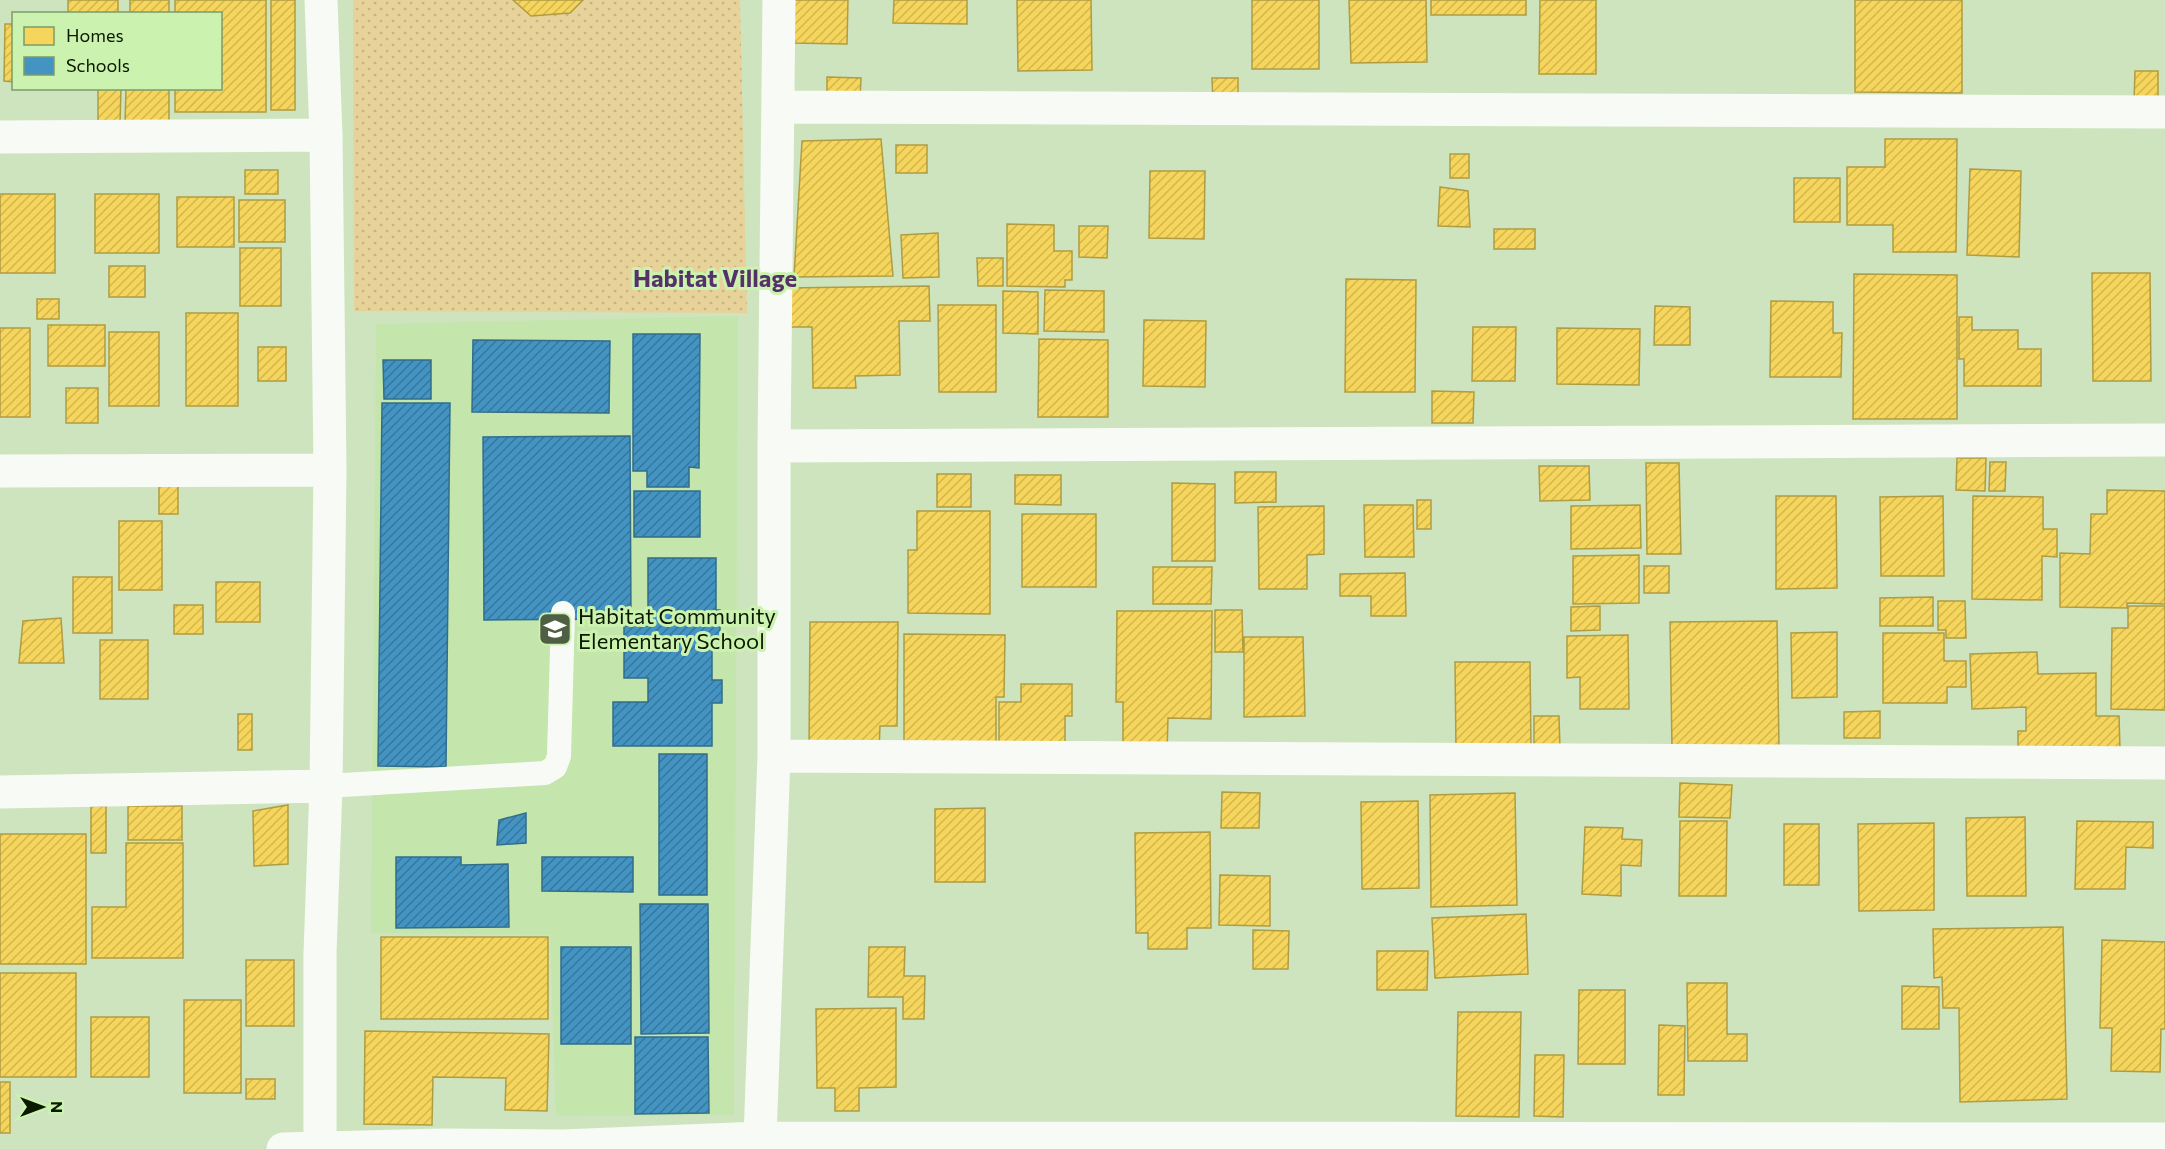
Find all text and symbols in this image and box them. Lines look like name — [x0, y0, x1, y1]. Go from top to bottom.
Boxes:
legend — [12, 12, 222, 90]
text: Homes — [66, 24, 124, 46]
text: Schools — [66, 54, 130, 76]
district label: Habitat Village — [633, 263, 797, 292]
place label: Habitat Community Elementary School — [578, 602, 776, 654]
school or university icon: Habitat Community Elementary School — [537, 611, 573, 647]
north arrow — [12, 1077, 72, 1137]
text: N — [48, 1101, 67, 1113]

